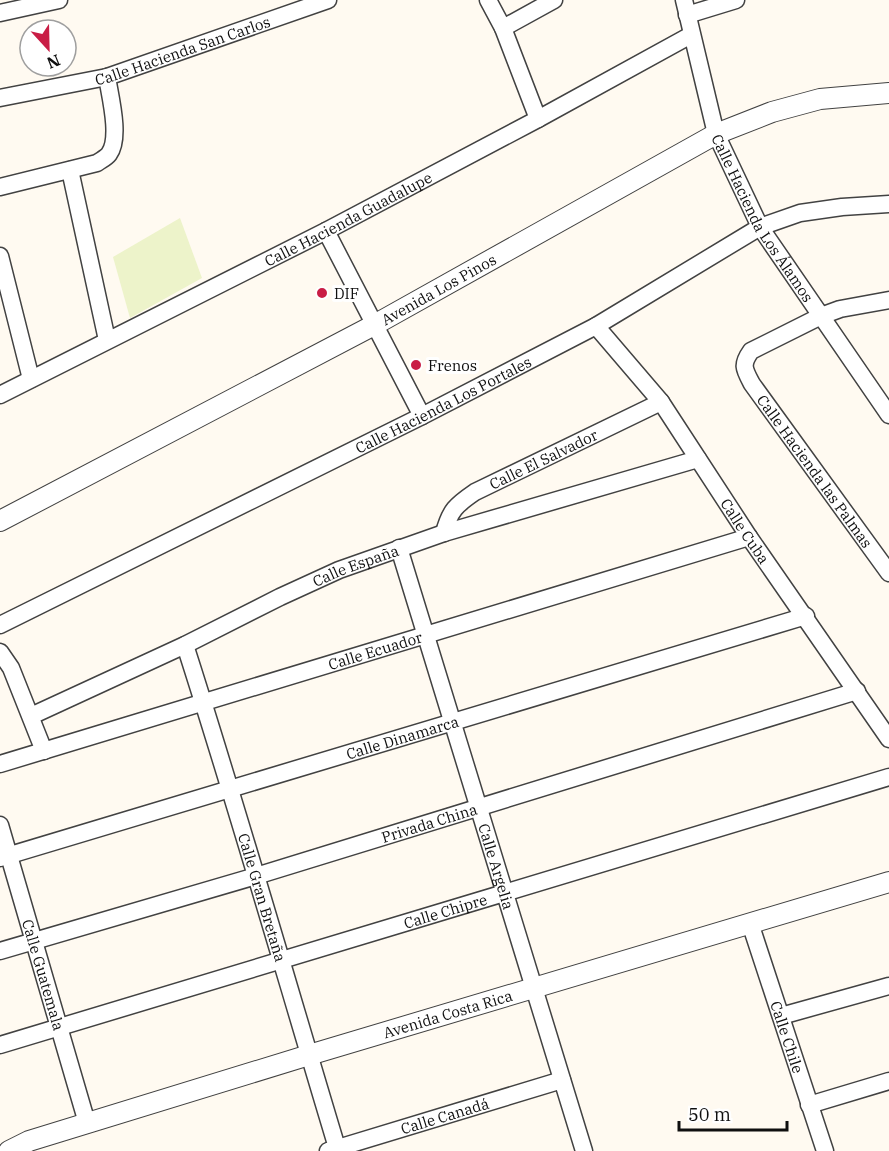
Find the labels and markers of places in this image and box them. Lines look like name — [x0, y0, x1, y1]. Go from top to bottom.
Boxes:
place label: DIF — [334, 284, 359, 303]
marker: DIF — [315, 286, 329, 300]
place label: Frenos — [428, 356, 477, 375]
marker: Frenos — [409, 358, 423, 372]

